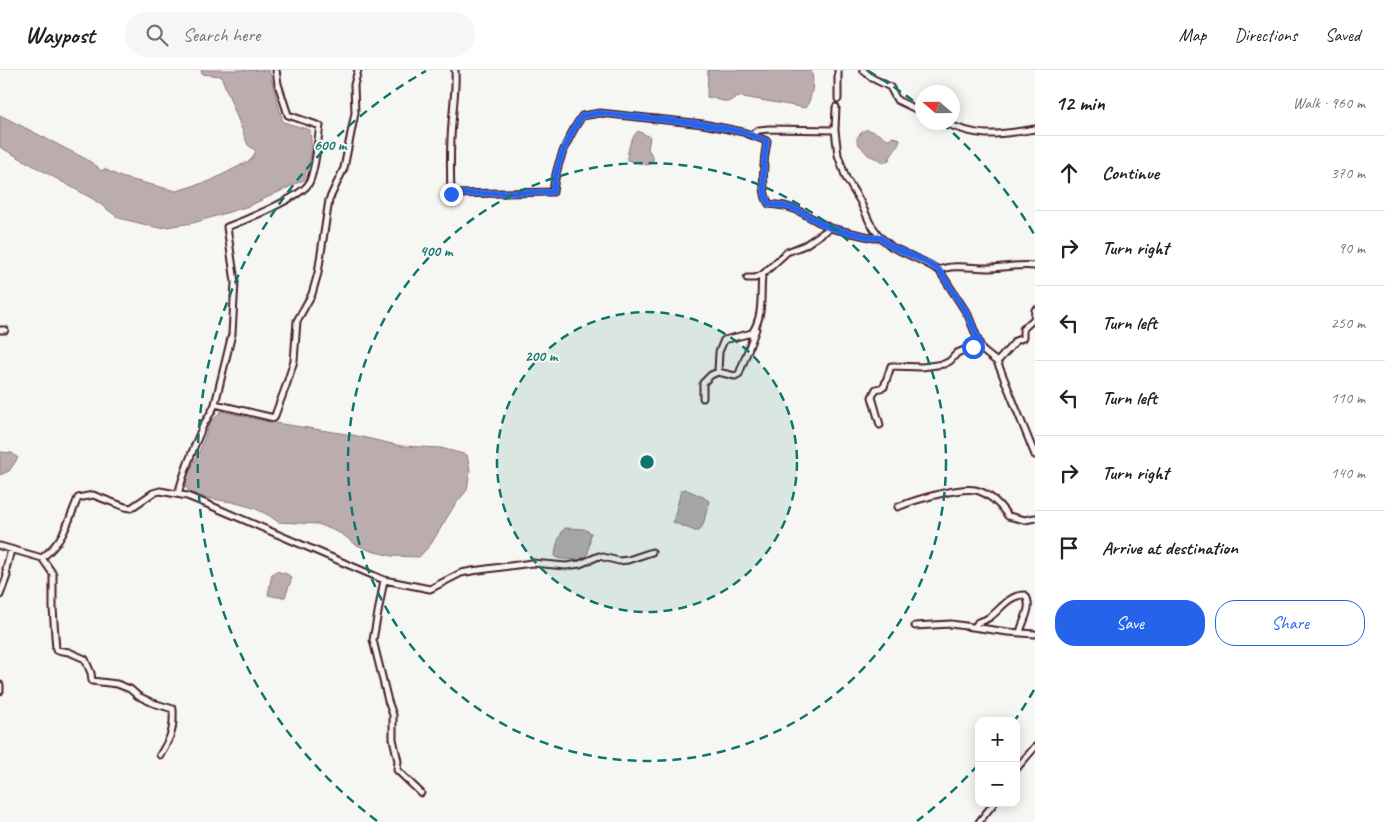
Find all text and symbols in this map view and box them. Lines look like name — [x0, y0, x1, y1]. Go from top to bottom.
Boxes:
search box — [125, 12, 475, 57]
text: Waypost — [25, 20, 95, 50]
icon: search — [143, 21, 171, 49]
text: Search here — [183, 23, 260, 47]
text: Map — [1179, 24, 1206, 46]
text: Directions — [1234, 24, 1297, 46]
text: Saved — [1325, 24, 1360, 46]
north arrow — [915, 85, 960, 130]
text: 12 min — [1055, 90, 1105, 116]
text: Walk · 960 m — [1293, 93, 1365, 113]
text: 600 m — [314, 136, 348, 155]
icon: ahead — [1055, 159, 1083, 187]
text: Continue — [1102, 161, 1159, 185]
text: 370 m — [1331, 163, 1365, 183]
route end — [440, 183, 463, 206]
icon: right — [1055, 234, 1083, 262]
text: Turn right — [1102, 236, 1169, 260]
text: 90 m — [1338, 238, 1365, 258]
text: 400 m — [420, 242, 454, 261]
icon: left — [1055, 309, 1083, 337]
text: Turn left — [1102, 311, 1157, 335]
text: 250 m — [1331, 313, 1365, 333]
route start — [962, 336, 985, 359]
text: 200 m — [525, 347, 559, 366]
icon: left — [1055, 384, 1083, 412]
text: Turn left — [1102, 386, 1157, 410]
text: 110 m — [1331, 388, 1365, 408]
centre of rings — [638, 453, 656, 471]
icon: right — [1055, 459, 1083, 487]
text: Turn right — [1102, 461, 1169, 485]
text: 140 m — [1331, 463, 1365, 483]
icon: arrive — [1055, 534, 1083, 562]
text: Arrive at destination — [1102, 536, 1238, 560]
button: Save — [1055, 600, 1205, 646]
button: Share — [1215, 600, 1365, 646]
map controls — [975, 717, 1020, 807]
button: + — [975, 717, 1020, 762]
button: − — [975, 762, 1020, 807]

